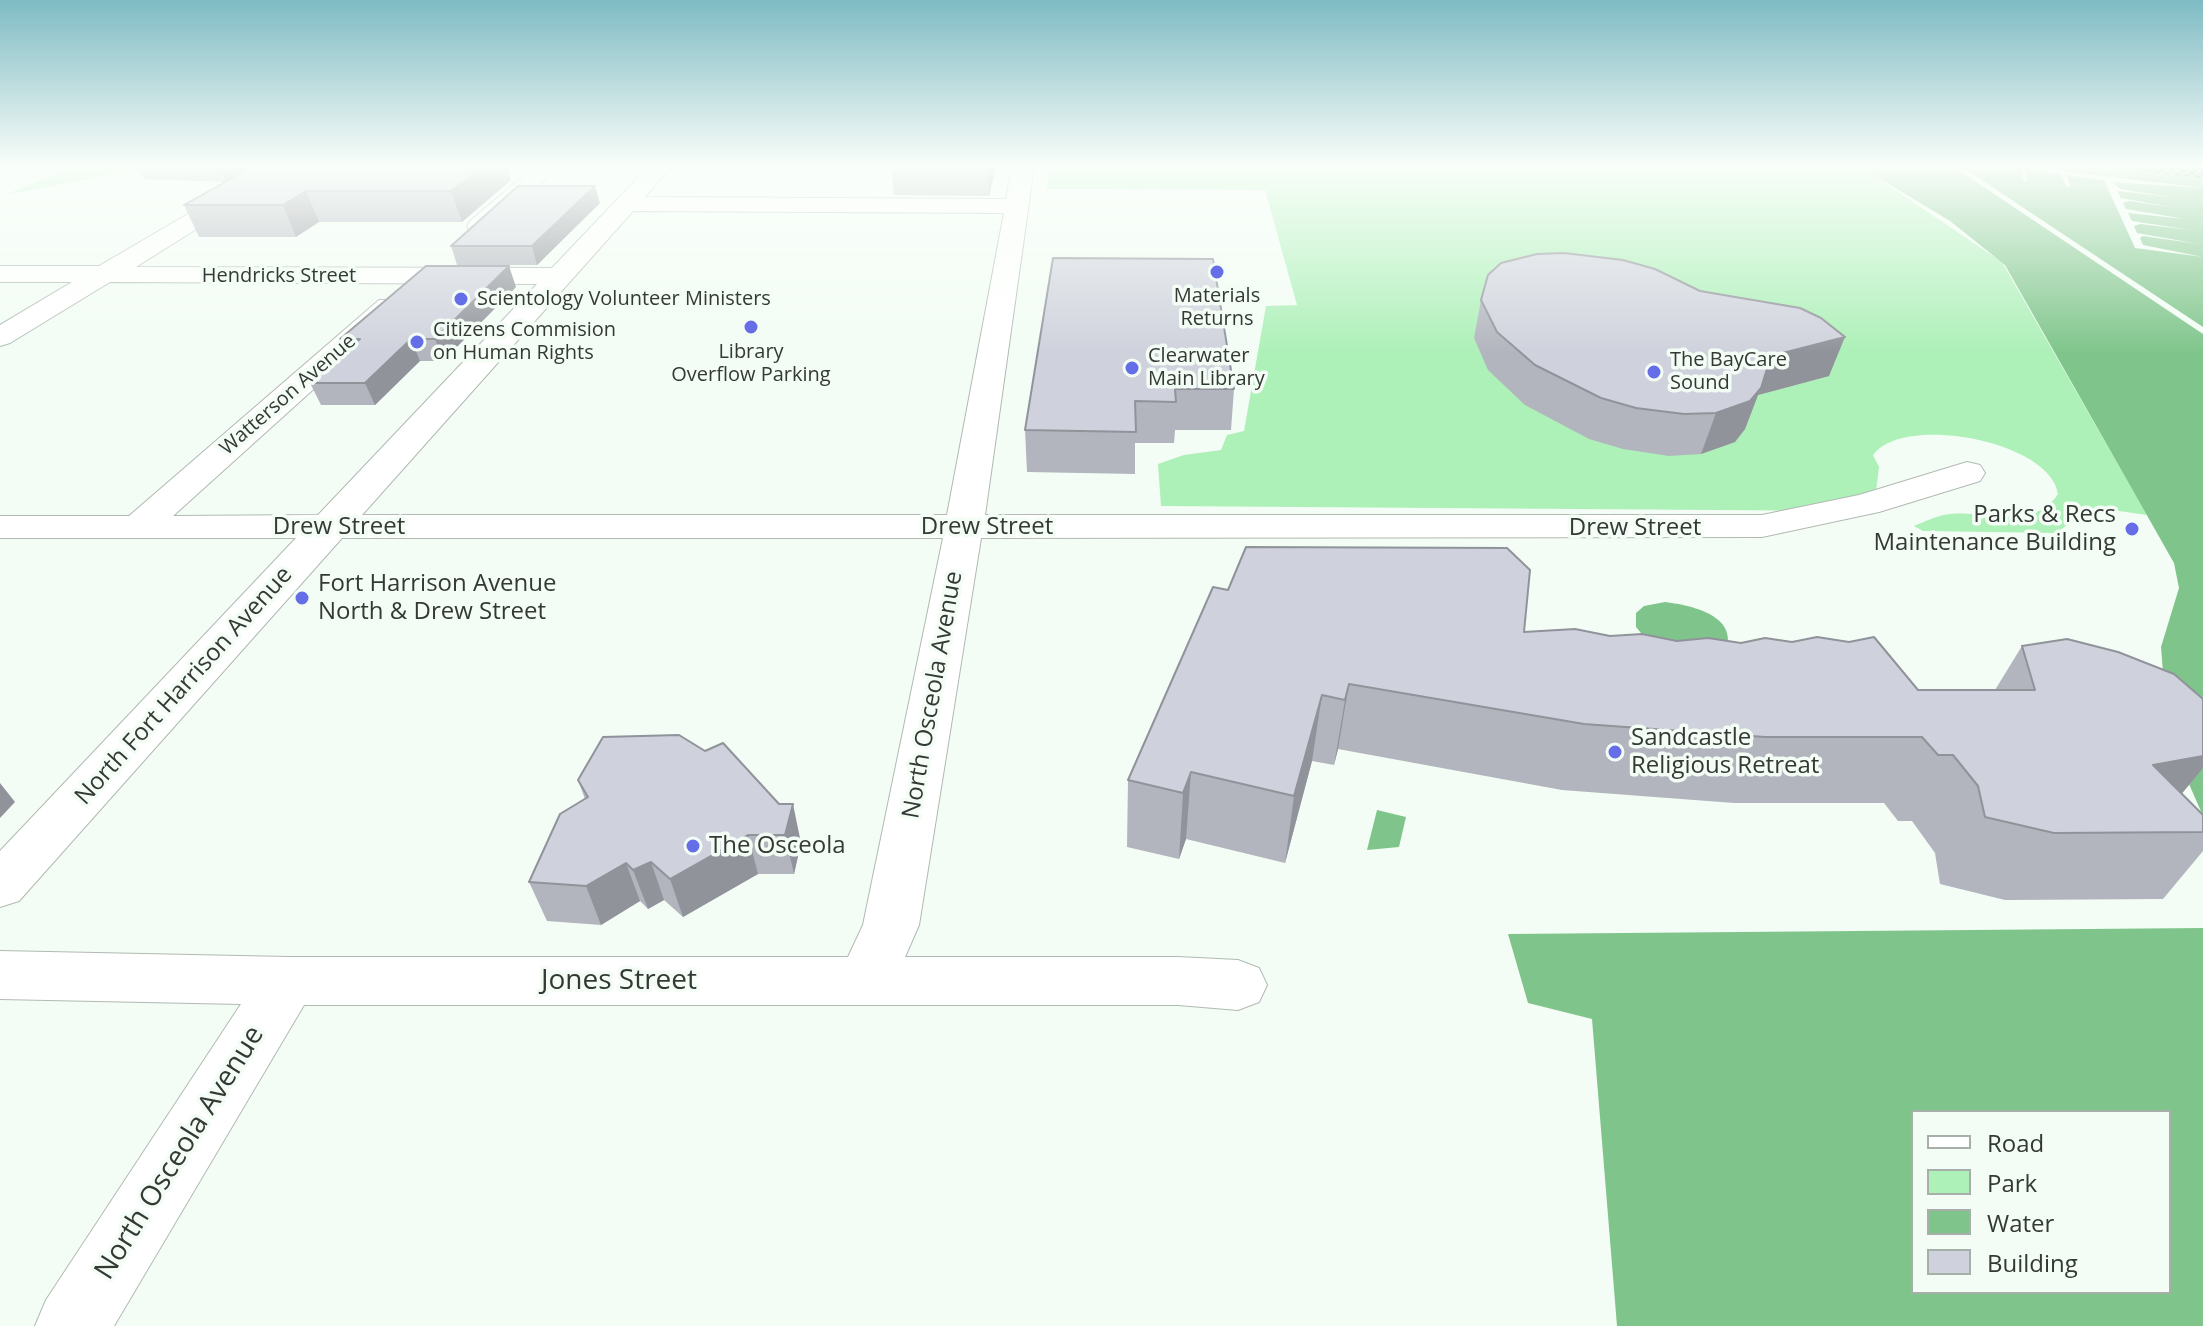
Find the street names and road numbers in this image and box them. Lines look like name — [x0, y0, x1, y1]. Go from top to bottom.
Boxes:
street label: Hendricks Street — [202, 264, 356, 288]
street label: Watterson Avenue — [215, 330, 361, 460]
street label: Drew Street — [273, 513, 405, 541]
street label: Drew Street — [921, 513, 1053, 541]
street label: Drew Street — [1569, 514, 1701, 542]
street label: North Fort Harrison Avenue — [69, 561, 299, 811]
street label: North Osceola Avenue — [897, 569, 969, 821]
street label: Jones Street — [541, 964, 697, 998]
street label: North Osceola Avenue — [88, 1020, 272, 1286]

